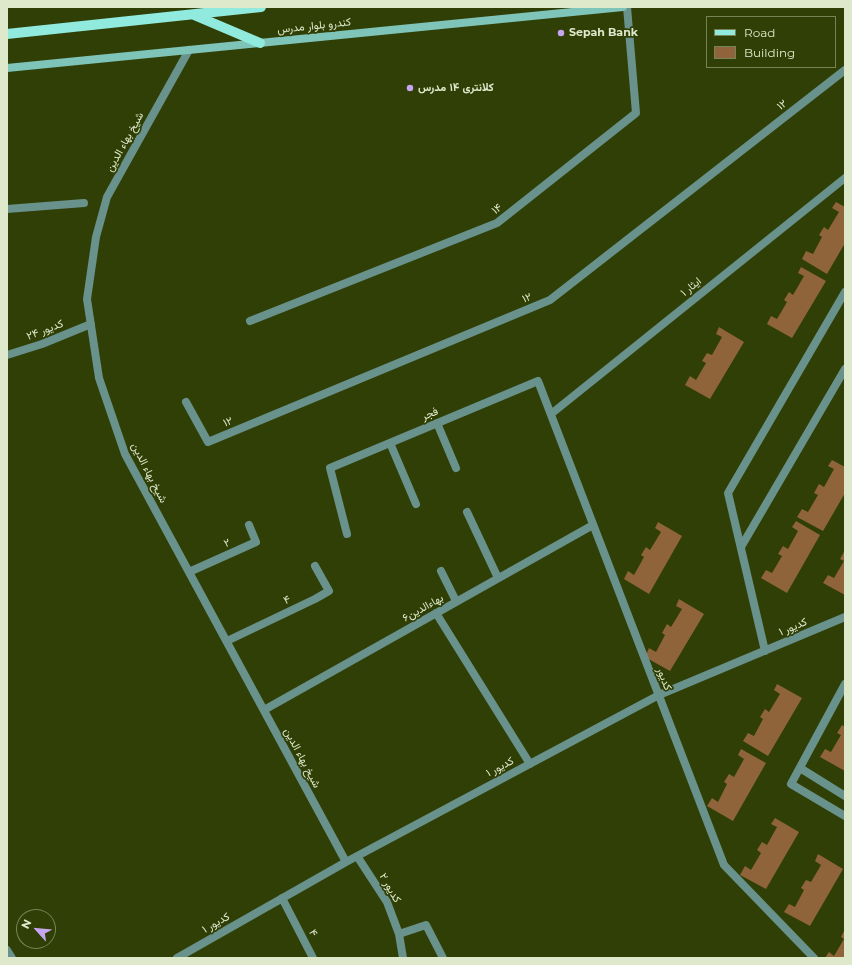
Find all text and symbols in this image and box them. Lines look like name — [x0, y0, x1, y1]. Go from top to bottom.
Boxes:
street label: کندرو بلوار مدرس — [276, 16, 352, 36]
legend — [706, 16, 836, 68]
text: Road — [744, 25, 775, 40]
place label: Sepah Bank — [569, 26, 638, 40]
marker: Sepah Bank — [556, 28, 566, 38]
text: Building — [744, 45, 795, 60]
place label: کلانتری ۱۴ مدرس — [418, 81, 494, 95]
marker: کلانتری ۱۴ مدرس — [405, 83, 415, 93]
street label: ۱۲ — [774, 97, 790, 113]
street label: شیخ بهاء الدین — [103, 110, 147, 174]
street label: ۱۴ — [489, 201, 505, 217]
street label: ایثار ۱ — [678, 275, 704, 299]
street label: ۱۲ — [520, 290, 534, 306]
street label: کدیور ۲۴ — [25, 317, 65, 343]
street label: فجر — [420, 405, 440, 423]
street label: ۱۲ — [221, 414, 235, 430]
street label: شیخ بهاء الدین — [128, 441, 170, 505]
street label: ۲ — [222, 536, 232, 550]
street label: ۶بهاءالدين — [400, 591, 446, 625]
street label: ۴ — [281, 593, 293, 607]
street label: کدیور ۱ — [777, 615, 809, 639]
street label: کدیور — [654, 666, 674, 692]
street label: شیخ بهاء الدین — [281, 726, 323, 790]
street label: کدیور ۱ — [484, 754, 516, 780]
street label: ۲ کدیور — [376, 871, 404, 905]
north arrow — [16, 909, 56, 949]
street label: کدیور ۱ — [200, 910, 232, 936]
text: N — [18, 917, 34, 931]
street label: ۴ — [306, 927, 320, 939]

